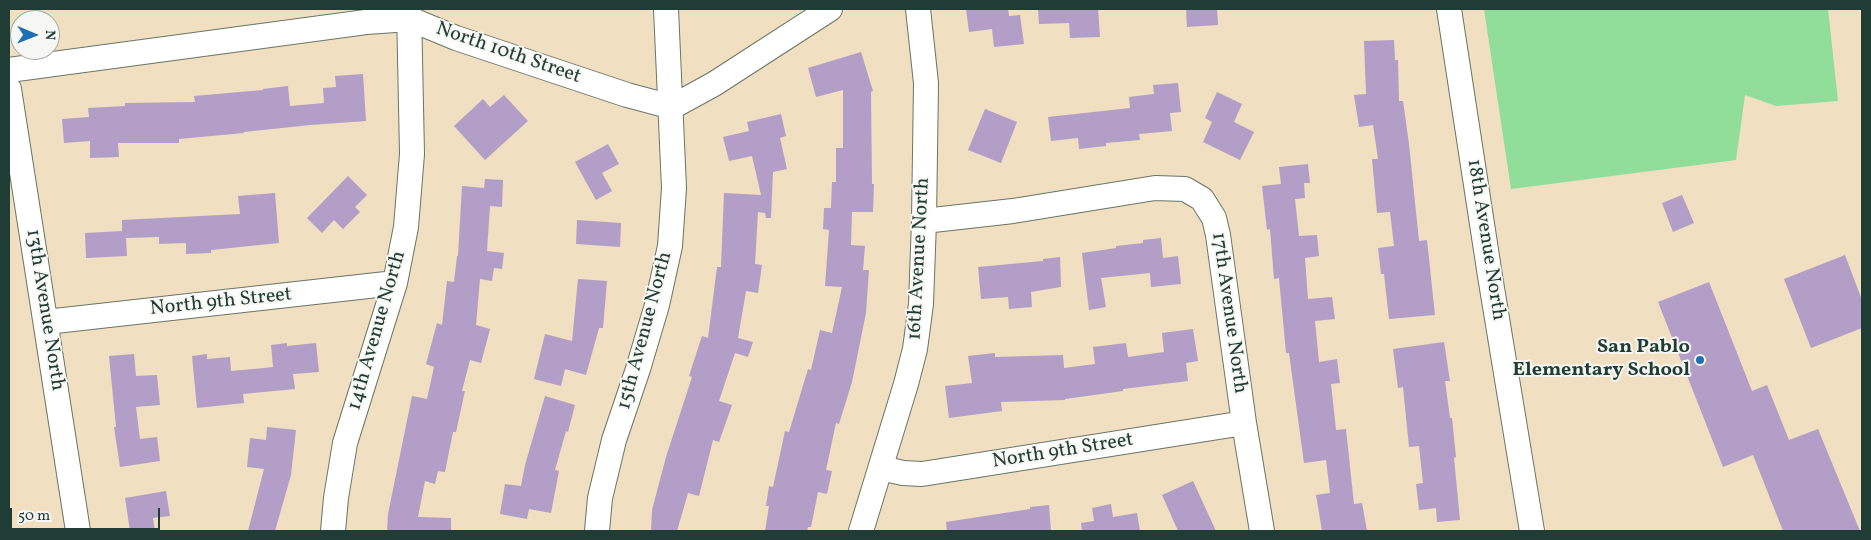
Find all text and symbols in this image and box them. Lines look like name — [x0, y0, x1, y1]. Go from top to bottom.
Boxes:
north arrow — [10, 10, 60, 60]
street label: North 10th Street — [432, 18, 584, 90]
text: N — [40, 30, 59, 40]
street label: 18th Avenue North — [1460, 158, 1510, 322]
street label: 16th Avenue North — [904, 177, 936, 341]
street label: 13th Avenue North — [19, 228, 69, 392]
street label: 17th Avenue North — [1205, 231, 1251, 395]
street label: 14th Avenue North — [344, 248, 412, 414]
street label: 15th Avenue North — [613, 249, 679, 413]
street label: North 9th Street — [149, 284, 293, 322]
place label: San Pablo Elementary School — [1512, 336, 1690, 383]
marker: San Pablo Elementary School — [1694, 354, 1706, 366]
street label: North 9th Street — [991, 429, 1135, 475]
scale bar — [12, 498, 162, 530]
text: 50 m — [18, 506, 50, 527]

